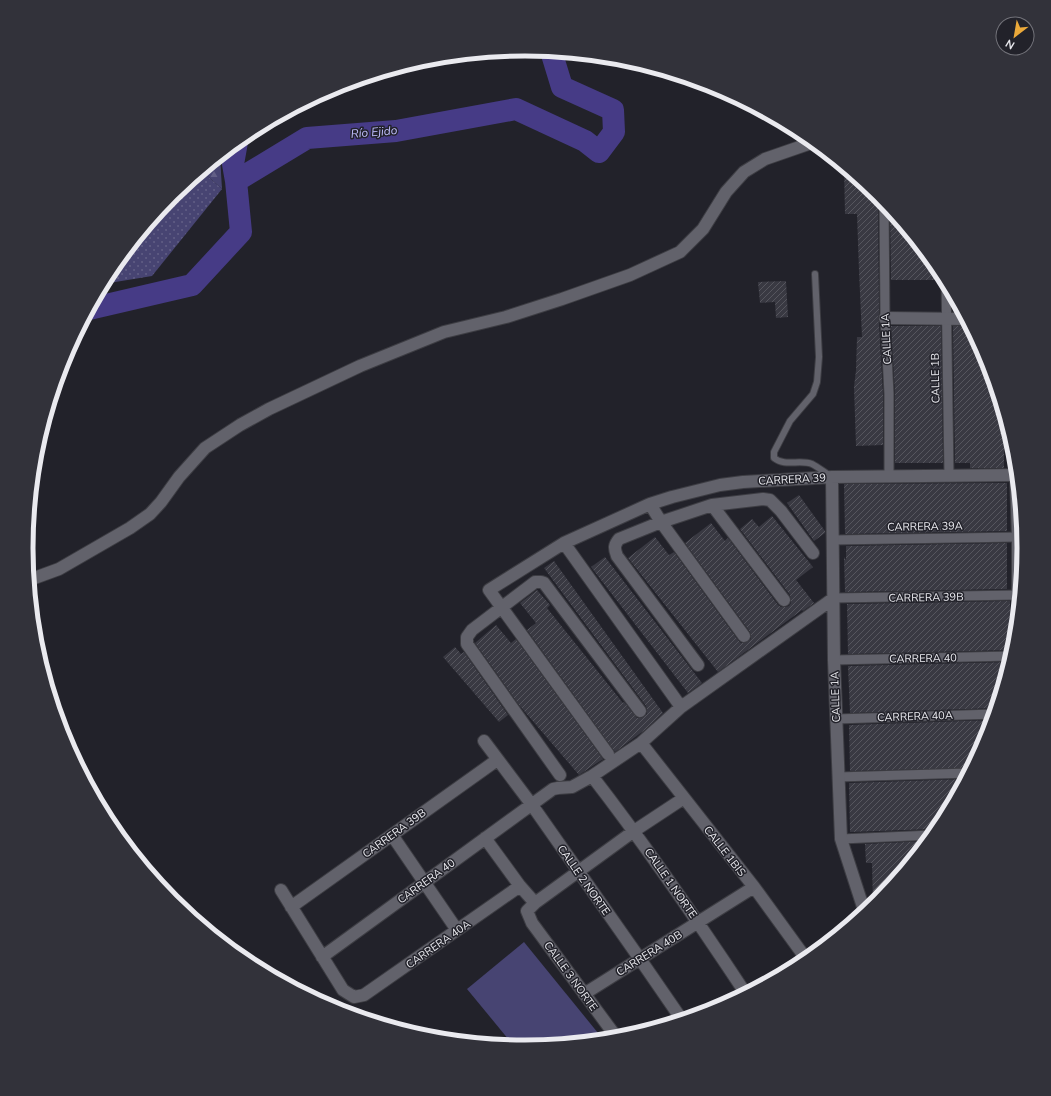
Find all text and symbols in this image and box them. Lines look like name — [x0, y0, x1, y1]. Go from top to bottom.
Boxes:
north arrow — [995, 16, 1035, 56]
text: N — [1003, 36, 1017, 53]
water label: Río Ejido — [350, 122, 398, 142]
street label: CALLE 1A — [878, 313, 895, 365]
street label: CALLE 1B — [928, 353, 943, 403]
street label: CARRERA 39 — [758, 470, 826, 489]
street label: CARRERA 39A — [887, 518, 963, 535]
street label: CARRERA 39B — [888, 589, 964, 606]
street label: CARRERA 40 — [889, 650, 957, 667]
street label: CALLE 1A — [827, 671, 844, 723]
street label: CARRERA 40A — [877, 708, 953, 725]
street label: CARRERA 39B — [360, 805, 429, 862]
street label: CALLE 1BIS — [700, 823, 749, 880]
street label: CALLE 2 NORTE — [554, 842, 613, 918]
street label: CALLE 1 NORTE — [641, 845, 700, 921]
street label: CARRERA 40 — [395, 855, 458, 907]
street label: CARRERA 40A — [403, 917, 474, 972]
street label: CARRERA 40B — [613, 927, 685, 980]
street label: CALLE 3 NORTE — [540, 938, 601, 1014]

